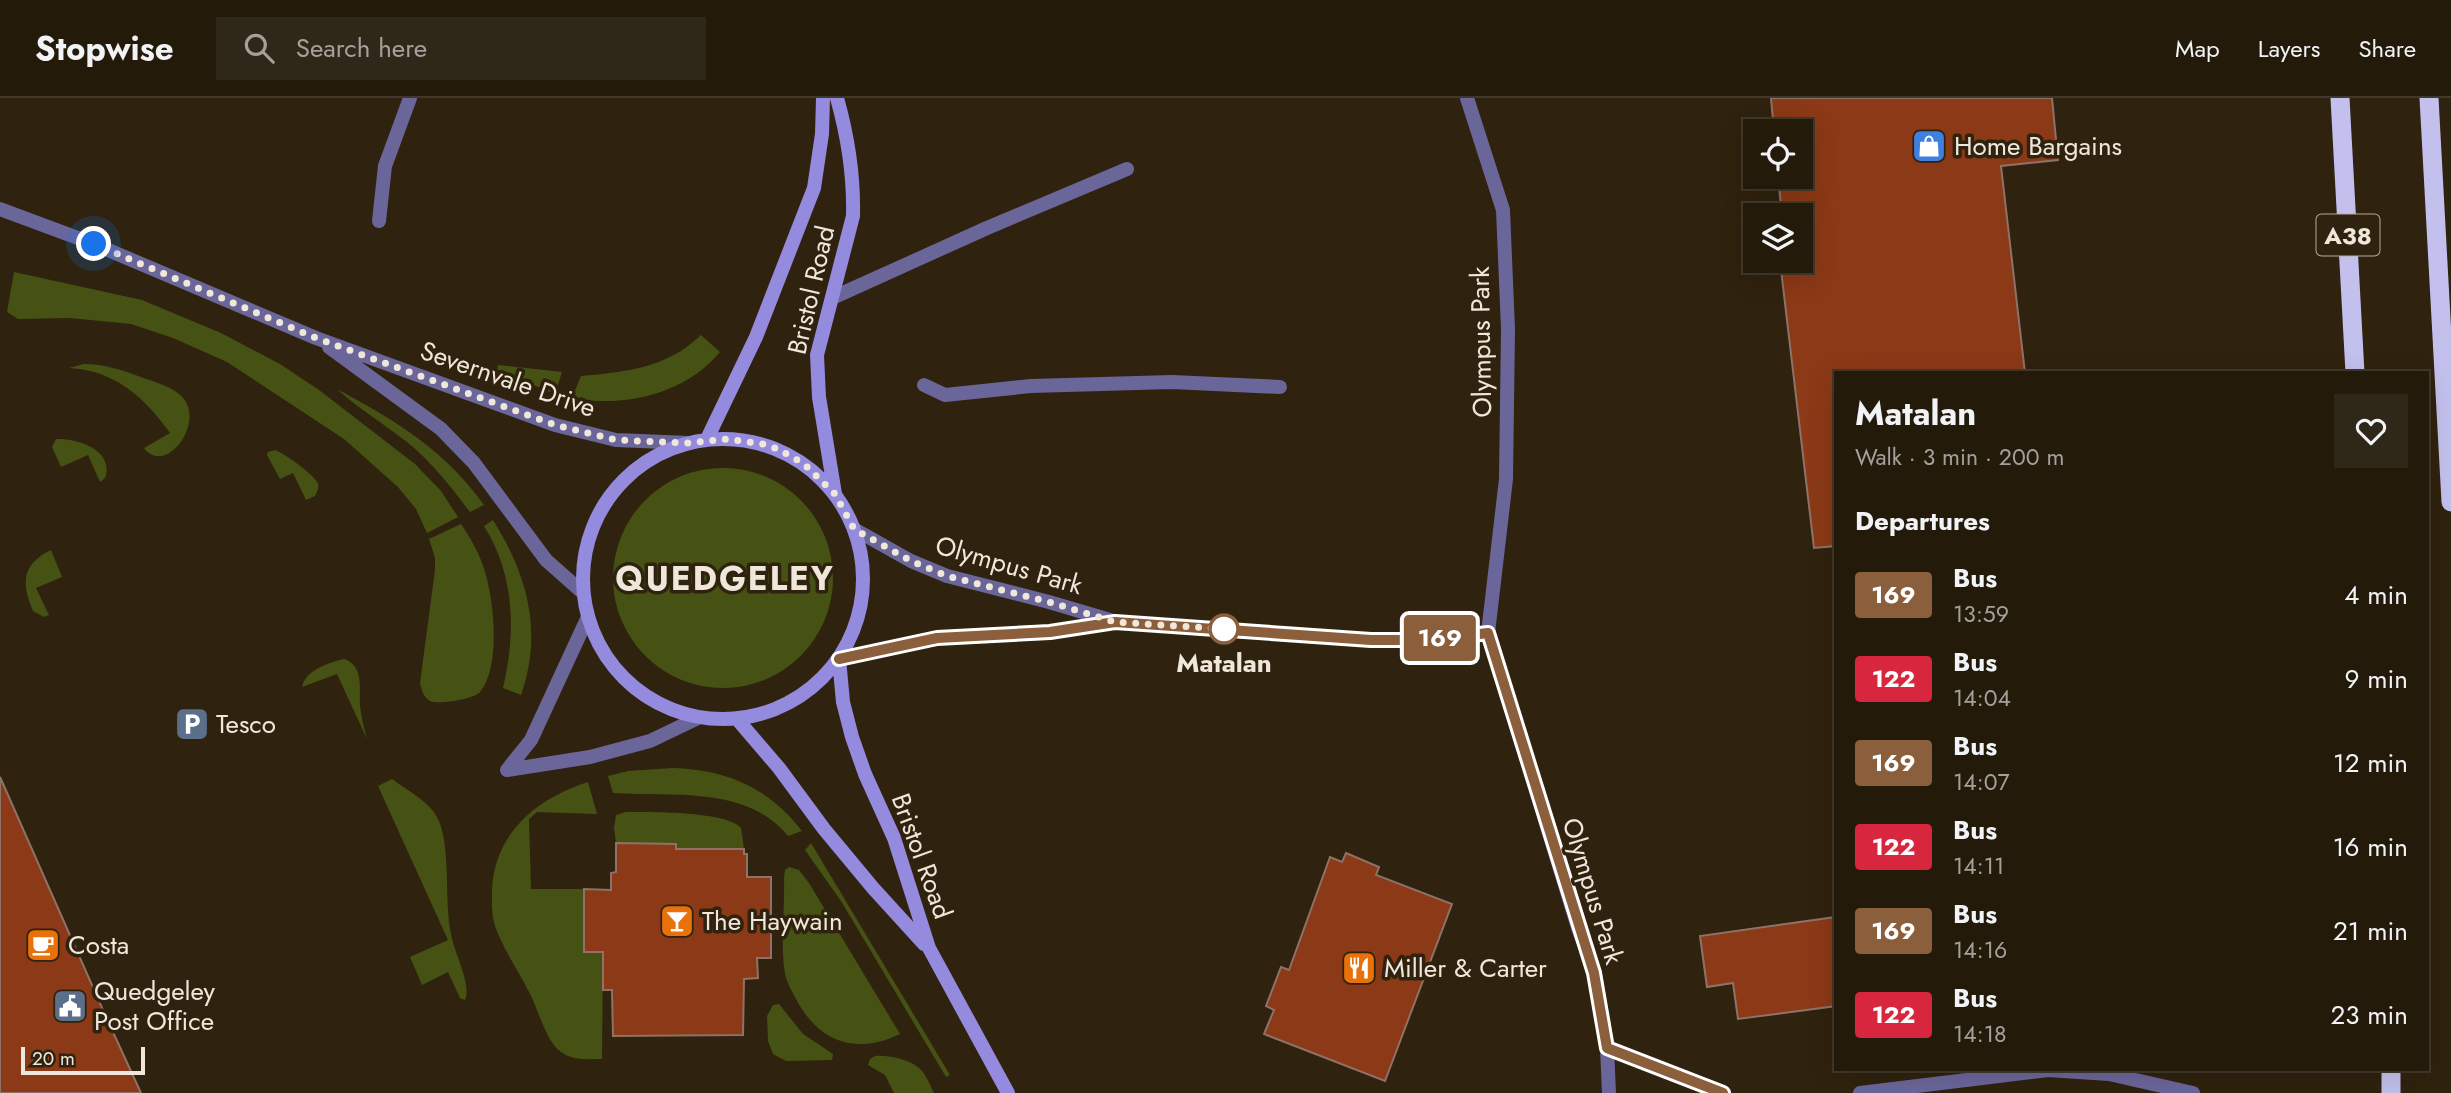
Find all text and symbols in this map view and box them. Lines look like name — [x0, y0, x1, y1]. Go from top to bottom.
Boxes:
search box — [216, 17, 706, 80]
text: Stopwise — [35, 25, 174, 72]
icon: search — [240, 29, 278, 67]
text: Search here — [296, 29, 427, 67]
text: Map — [2175, 31, 2220, 66]
text: Layers — [2258, 31, 2320, 66]
text: Share — [2358, 31, 2416, 66]
map controls — [1743, 119, 1813, 273]
button: locate — [1743, 119, 1813, 189]
shop icon: Home Bargains — [1910, 127, 1948, 165]
place label: Home Bargains — [1954, 127, 2122, 165]
button: layers — [1743, 203, 1813, 273]
road number: A38 — [2316, 215, 2380, 256]
street label: Bristol Road — [778, 222, 844, 358]
your location — [76, 226, 111, 261]
street label: Olympus Park — [1461, 265, 1501, 418]
street label: Severnvale Drive — [415, 331, 601, 427]
text: Matalan — [1855, 390, 1976, 437]
button: heart — [2334, 394, 2408, 468]
text: Walk · 3 min · 200 m — [1855, 440, 2064, 474]
text: Departures — [1855, 502, 1990, 540]
street label: Olympus Park — [931, 526, 1088, 604]
district label: QUEDGELEY — [615, 555, 835, 602]
text: Bus — [1953, 559, 1997, 597]
text: 4 min — [2344, 576, 2408, 614]
text: 169 — [1871, 577, 1916, 612]
text: 13:59 — [1953, 597, 2009, 631]
marker: Matalan — [1209, 614, 1239, 644]
line badge: 169 — [1400, 615, 1480, 661]
text: 169 — [1418, 620, 1462, 655]
text: Bus — [1953, 643, 1997, 681]
place label: Matalan — [1176, 644, 1272, 682]
text: 9 min — [2345, 660, 2408, 698]
text: 122 — [1872, 661, 1915, 696]
text: 14:04 — [1953, 681, 2011, 715]
parking icon: Tesco — [173, 705, 211, 743]
place label: Tesco — [216, 705, 276, 743]
text: Bus — [1953, 727, 1997, 765]
text: 12 min — [2333, 744, 2408, 782]
text: 169 — [1871, 745, 1916, 780]
text: 14:07 — [1953, 765, 2010, 799]
street label: Bristol Road — [882, 788, 962, 924]
text: Bus — [1953, 811, 1997, 849]
street label: Olympus Park — [1553, 813, 1633, 969]
text: 16 min — [2333, 828, 2408, 866]
text: 122 — [1872, 829, 1915, 864]
text: 14:11 — [1953, 849, 2004, 883]
text: Bus — [1953, 895, 1997, 933]
bar icon: The Haywain — [658, 902, 696, 940]
place label: The Haywain — [702, 902, 843, 940]
text: 21 min — [2333, 912, 2408, 950]
text: 169 — [1871, 913, 1916, 948]
cafe icon: Costa — [24, 926, 62, 964]
place label: Costa — [68, 926, 129, 964]
text: 14:16 — [1953, 933, 2007, 967]
restaurant icon: Miller & Carter — [1340, 949, 1378, 987]
place label: Miller & Carter — [1384, 949, 1547, 987]
place label: Quedgeley Post Office — [94, 972, 216, 1040]
text: Bus — [1953, 979, 1997, 1017]
public building icon: Quedgeley Post Office — [51, 987, 89, 1025]
text: 23 min — [2331, 996, 2408, 1034]
text: 122 — [1872, 997, 1915, 1032]
text: 14:18 — [1953, 1017, 2007, 1051]
scale bar — [21, 1044, 145, 1076]
text: 20 m — [32, 1045, 75, 1072]

